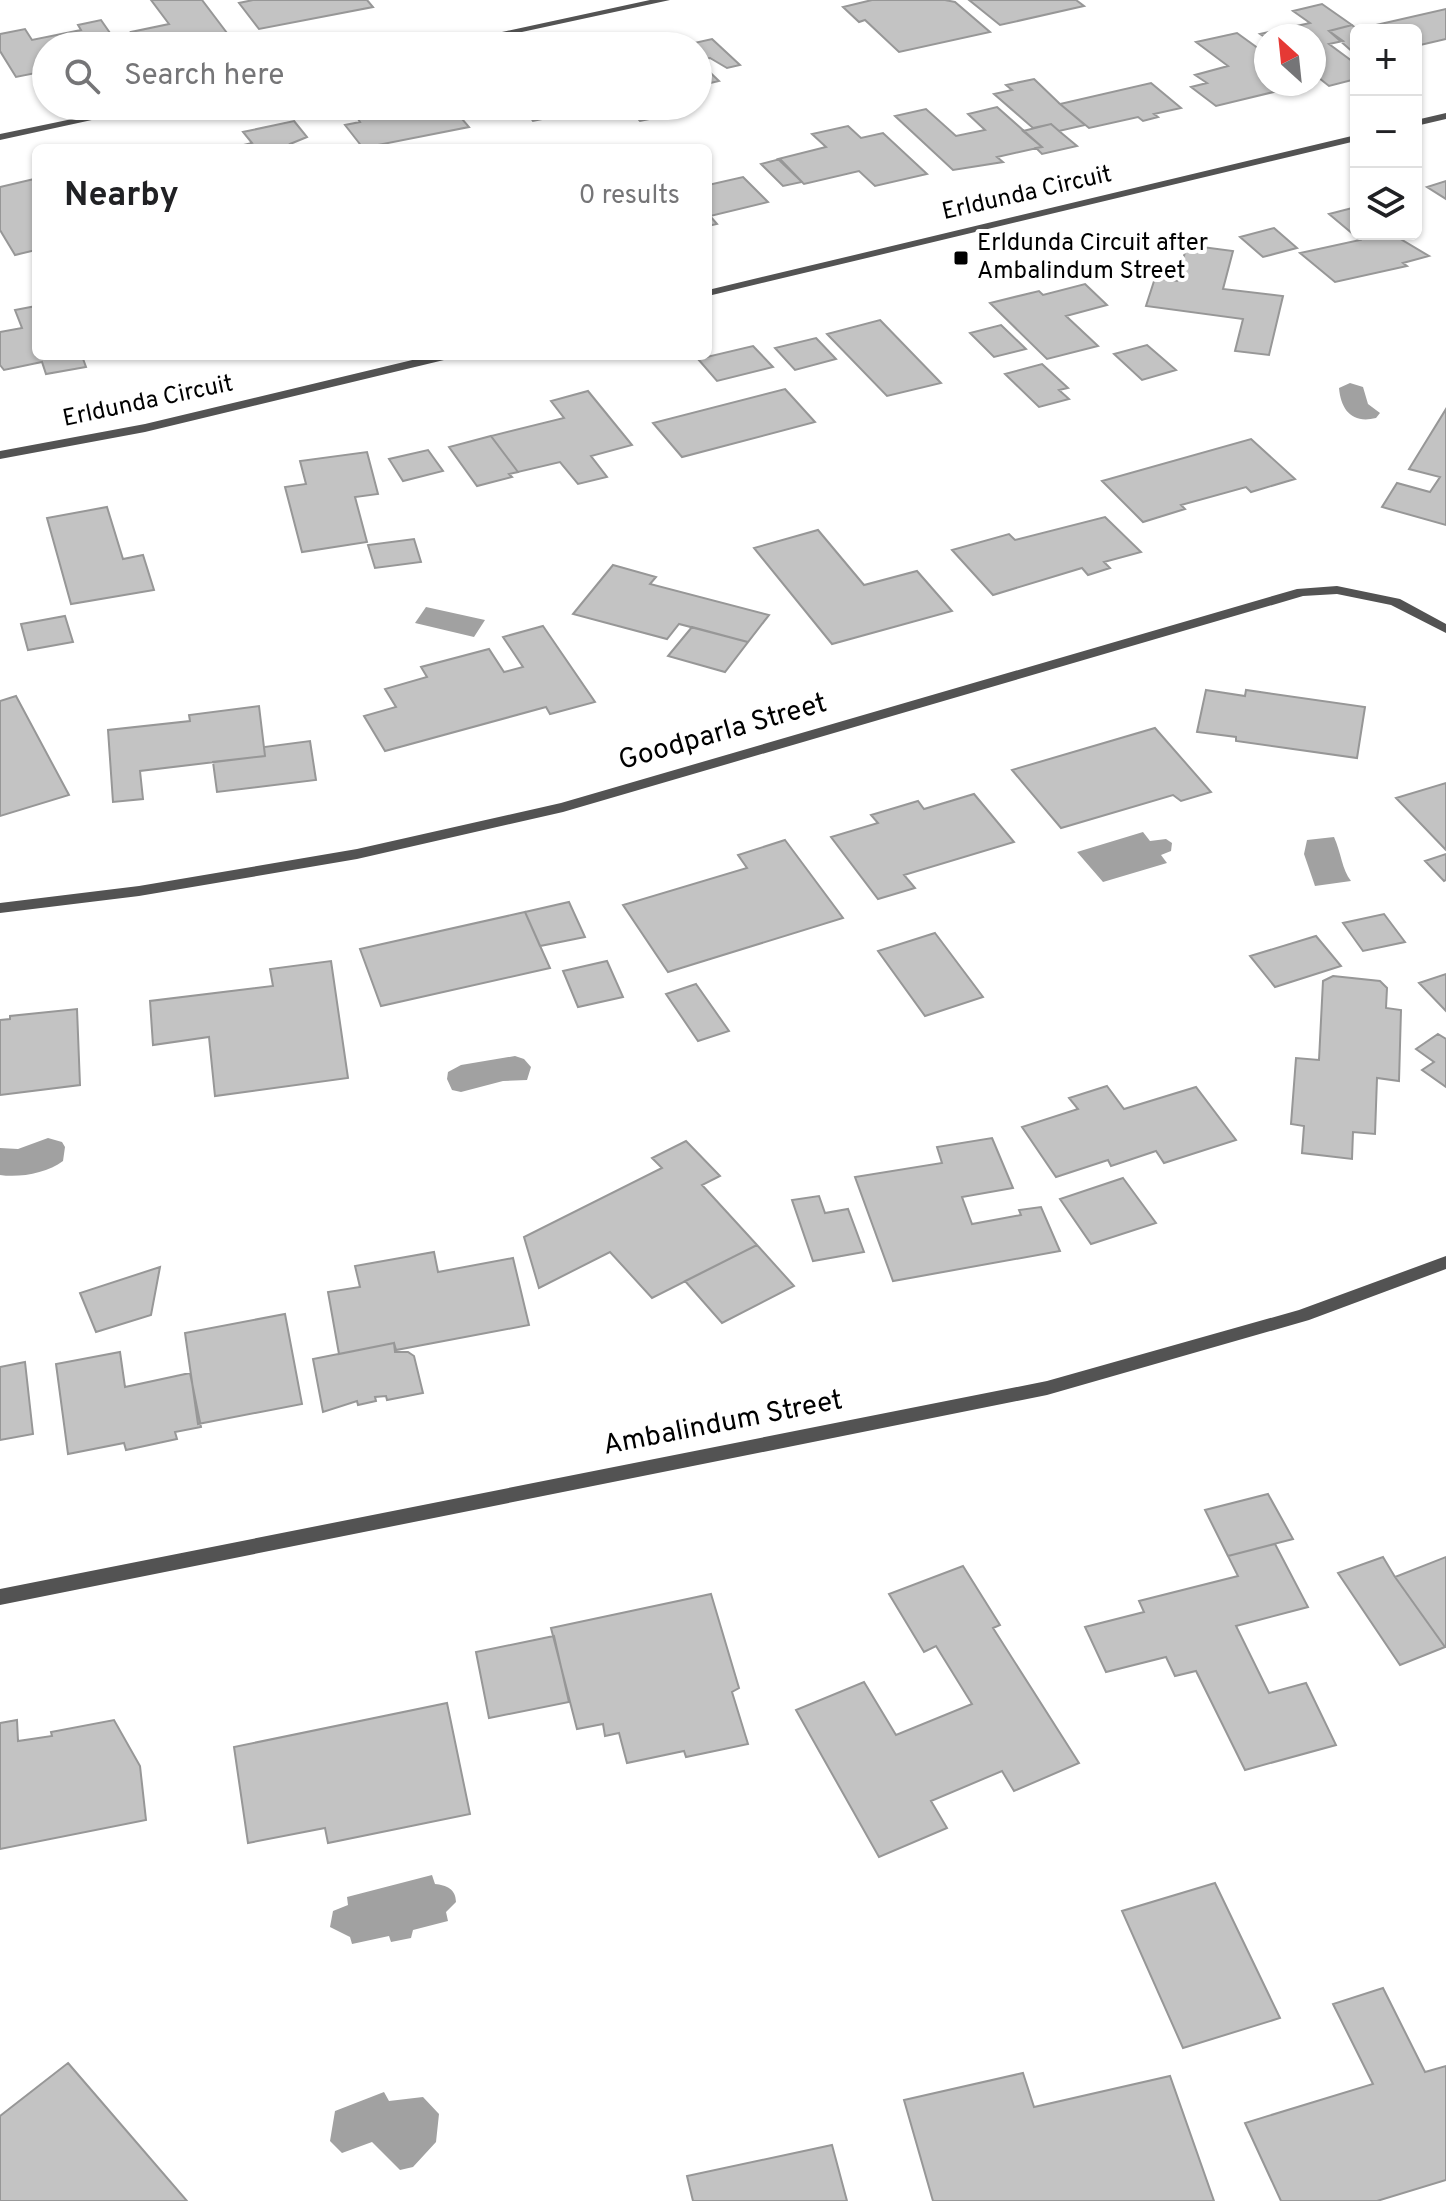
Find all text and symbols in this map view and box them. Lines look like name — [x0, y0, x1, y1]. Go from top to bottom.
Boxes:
north arrow — [1254, 24, 1326, 96]
map controls — [1350, 24, 1422, 240]
button: + — [1350, 24, 1422, 96]
search box — [32, 32, 712, 120]
icon: search — [60, 54, 104, 98]
text: Search here — [124, 58, 284, 95]
button: − — [1350, 96, 1422, 168]
street label: Erldunda Circuit — [939, 160, 1115, 228]
button: layers — [1350, 168, 1422, 240]
text: Nearby — [64, 175, 179, 218]
text: 0 results — [579, 180, 680, 213]
place label: Erldunda Circuit after Ambalindum Street — [977, 229, 1208, 287]
marker: Erldunda Circuit after Ambalindum Street — [952, 249, 970, 267]
street label: Erldunda Circuit — [60, 369, 236, 435]
street label: Goodparla Street — [615, 686, 831, 780]
street label: Ambalindum Street — [600, 1383, 846, 1465]

